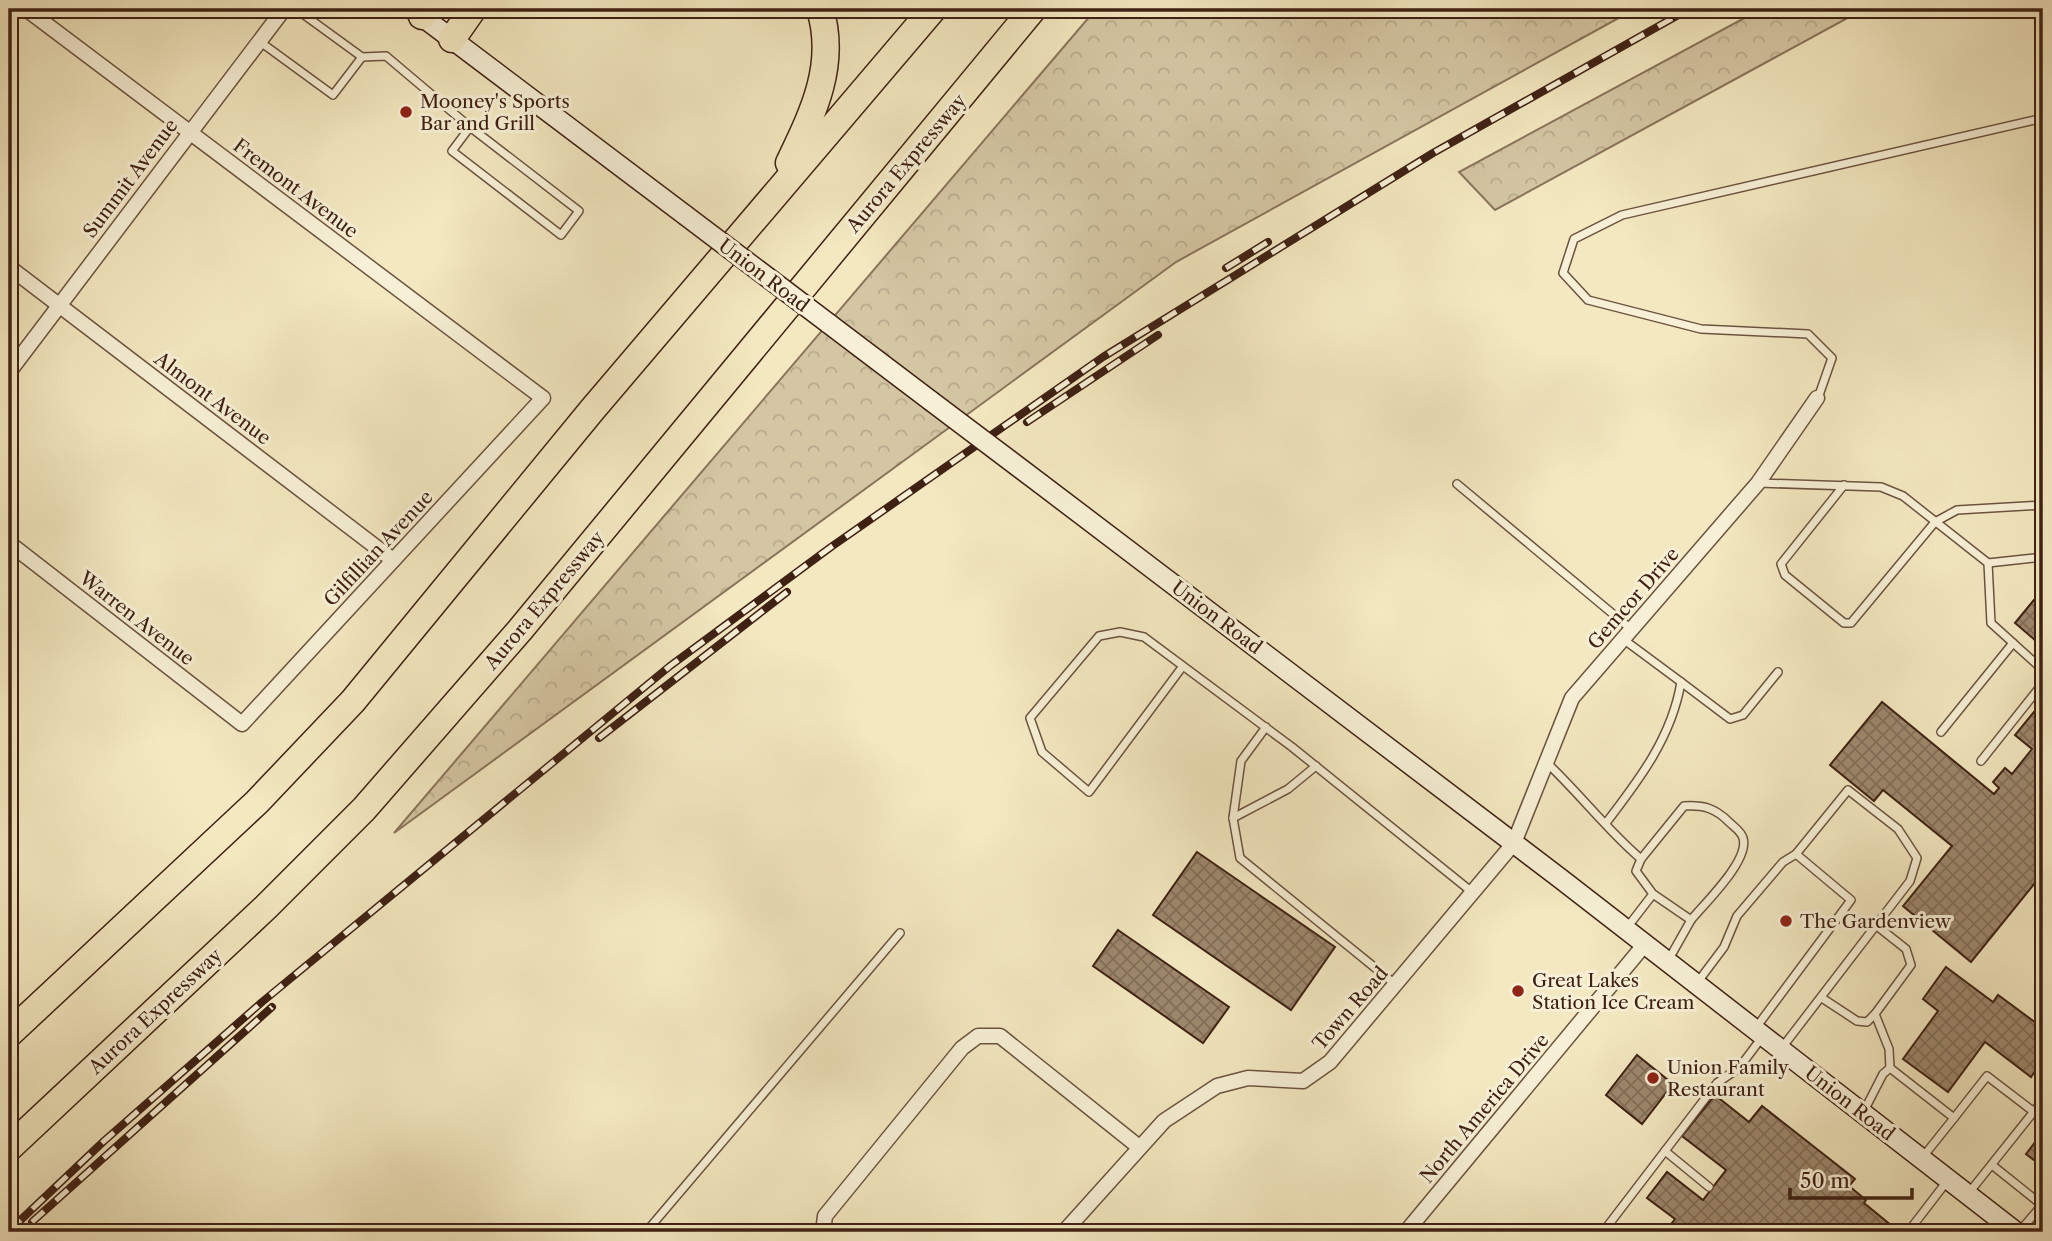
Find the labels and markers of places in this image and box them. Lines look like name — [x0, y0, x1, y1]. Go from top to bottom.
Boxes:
place label: Mooney's Sports Bar and Grill — [420, 90, 570, 135]
marker: Mooney's Sports Bar and Grill — [398, 104, 414, 120]
place label: The Gardenview — [1800, 910, 1951, 933]
marker: The Gardenview — [1778, 913, 1794, 929]
place label: Great Lakes Station Ice Cream — [1532, 969, 1695, 1014]
marker: Great Lakes Station Ice Cream — [1510, 983, 1526, 999]
place label: Union Family Restaurant — [1667, 1056, 1789, 1101]
marker: Union Family Restaurant — [1645, 1070, 1661, 1086]

